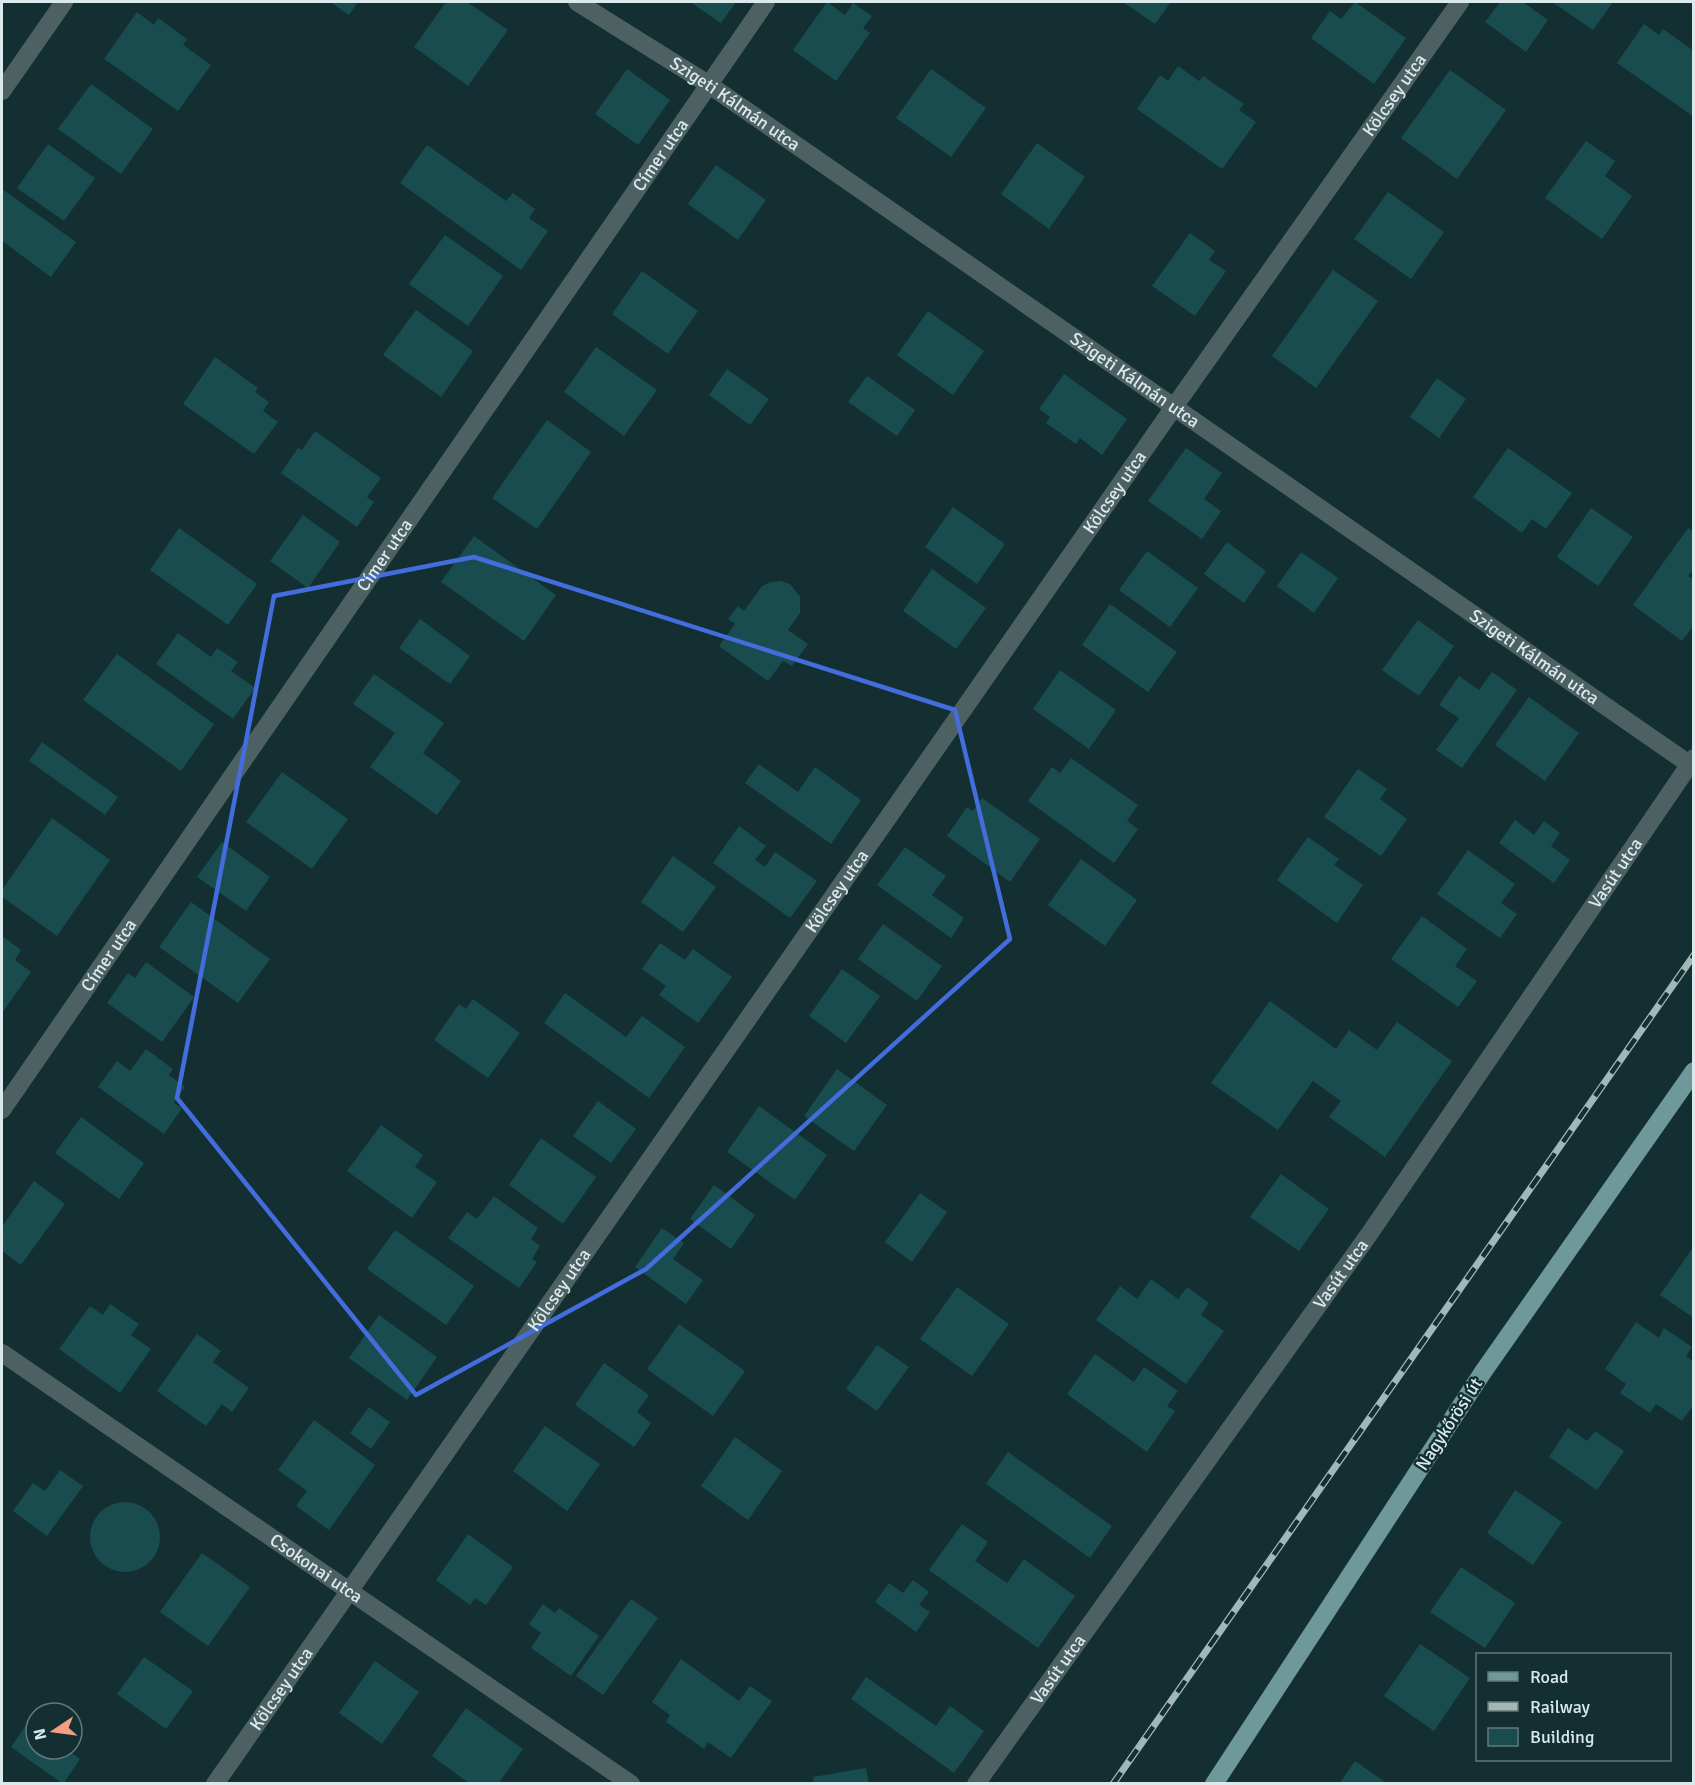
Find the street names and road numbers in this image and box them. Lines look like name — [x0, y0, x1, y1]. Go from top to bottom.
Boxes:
street label: Kölcsey utca — [1358, 49, 1431, 141]
street label: Szigeti Kálmán utca — [666, 52, 805, 156]
street label: Címer utca — [628, 114, 693, 196]
street label: Szigeti Kálmán utca — [1066, 327, 1204, 432]
street label: Kölcsey utca — [1078, 447, 1151, 538]
street label: Címer utca — [352, 515, 417, 596]
street label: Szigeti Kálmán utca — [1465, 604, 1603, 709]
street label: Vasút utca — [1584, 834, 1647, 913]
street label: Kölcsey utca — [800, 845, 873, 937]
street label: Címer utca — [76, 915, 141, 996]
street label: Vasút utca — [1308, 1235, 1373, 1313]
street label: Kölcsey utca — [523, 1244, 596, 1336]
street label: Nagykőrösi út — [1411, 1374, 1487, 1474]
street label: Csokonai utca — [266, 1529, 367, 1608]
street label: Vasút utca — [1026, 1630, 1090, 1708]
street label: Kölcsey utca — [245, 1643, 318, 1735]

